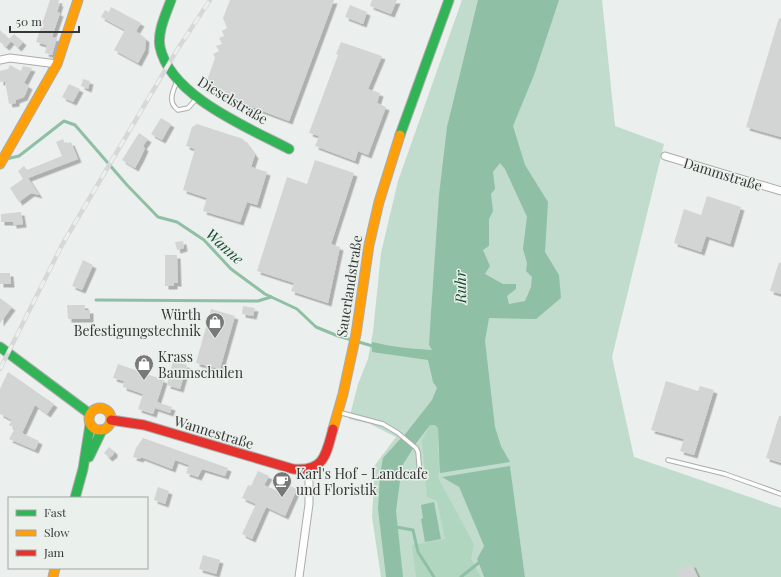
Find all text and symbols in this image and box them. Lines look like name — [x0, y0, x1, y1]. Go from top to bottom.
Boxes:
scale bar — [10, 8, 79, 34]
text: 50 m — [16, 13, 42, 29]
street label: Dieselstraße — [195, 72, 271, 128]
street label: Dammstraße — [681, 153, 765, 195]
water label: Wanne — [202, 224, 249, 269]
street label: Sauerlandstraße — [332, 234, 366, 338]
water label: Ruhr — [450, 270, 470, 305]
place label: Würth Befestigungstechnik — [74, 305, 202, 340]
shop icon: Würth Befestigungstechnik — [204, 311, 226, 339]
place label: Krass Baumschulen — [158, 347, 244, 382]
shop icon: Krass Baumschulen — [133, 353, 155, 381]
street label: Wannestraße — [171, 411, 256, 453]
place label: Karl's Hof - Landcafe und Floristik — [296, 464, 428, 499]
cafe icon: Karl's Hof - Landcafe und Floristik — [271, 470, 293, 498]
legend — [8, 497, 148, 569]
text: Fast — [44, 504, 67, 520]
text: Slow — [44, 524, 70, 540]
text: Jam — [43, 544, 65, 560]

